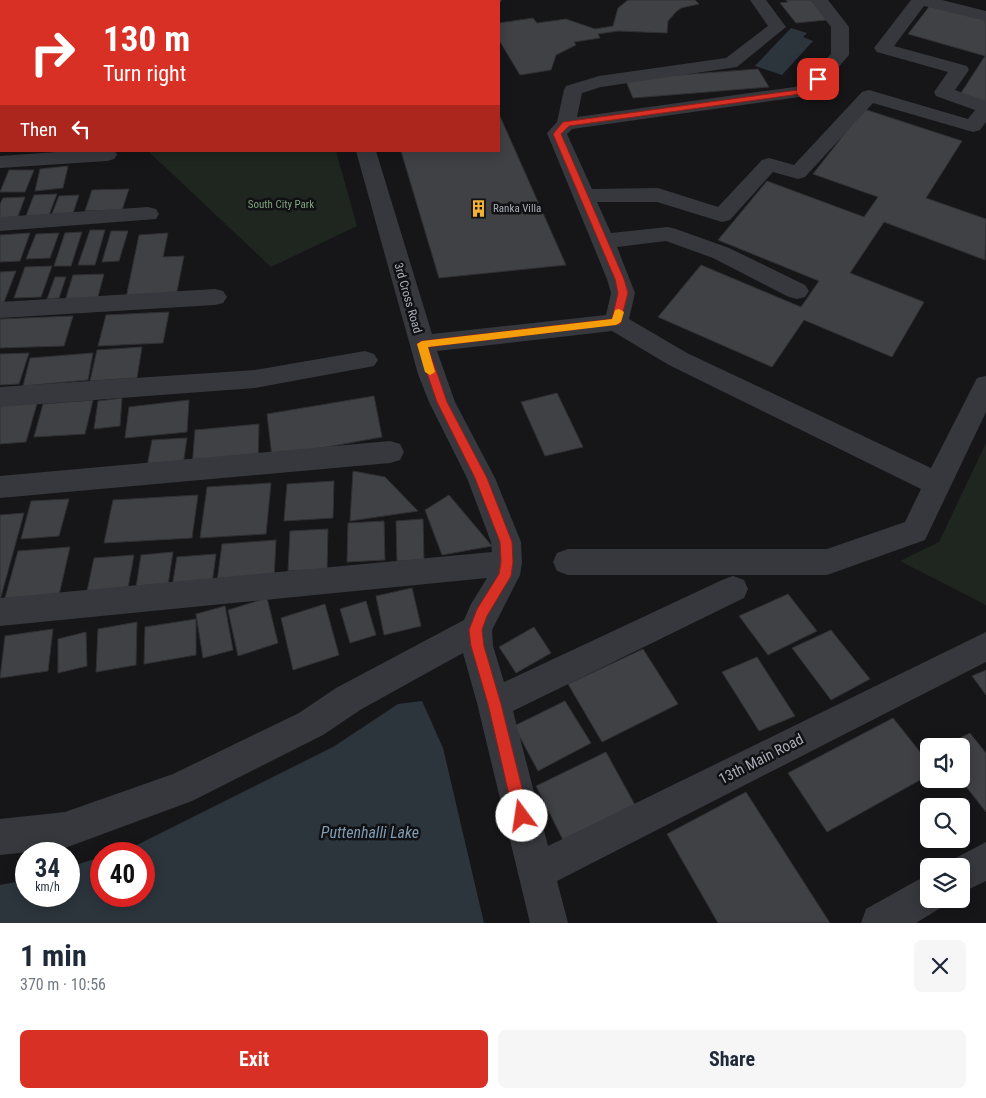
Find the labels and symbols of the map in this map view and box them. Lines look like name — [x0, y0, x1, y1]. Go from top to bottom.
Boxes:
pin — [797, 58, 839, 100]
park label: South City Park — [248, 198, 314, 211]
building icon: Ranka Villa — [469, 198, 489, 218]
place label: Ranka Villa — [493, 202, 541, 215]
street label: 3rd Cross Road — [391, 261, 425, 335]
street label: 13th Main Road — [716, 730, 806, 788]
position arrow — [495, 789, 547, 841]
water label: Puttenhalli Lake — [321, 823, 419, 842]
speed limit sign: 40 — [90, 842, 155, 907]

